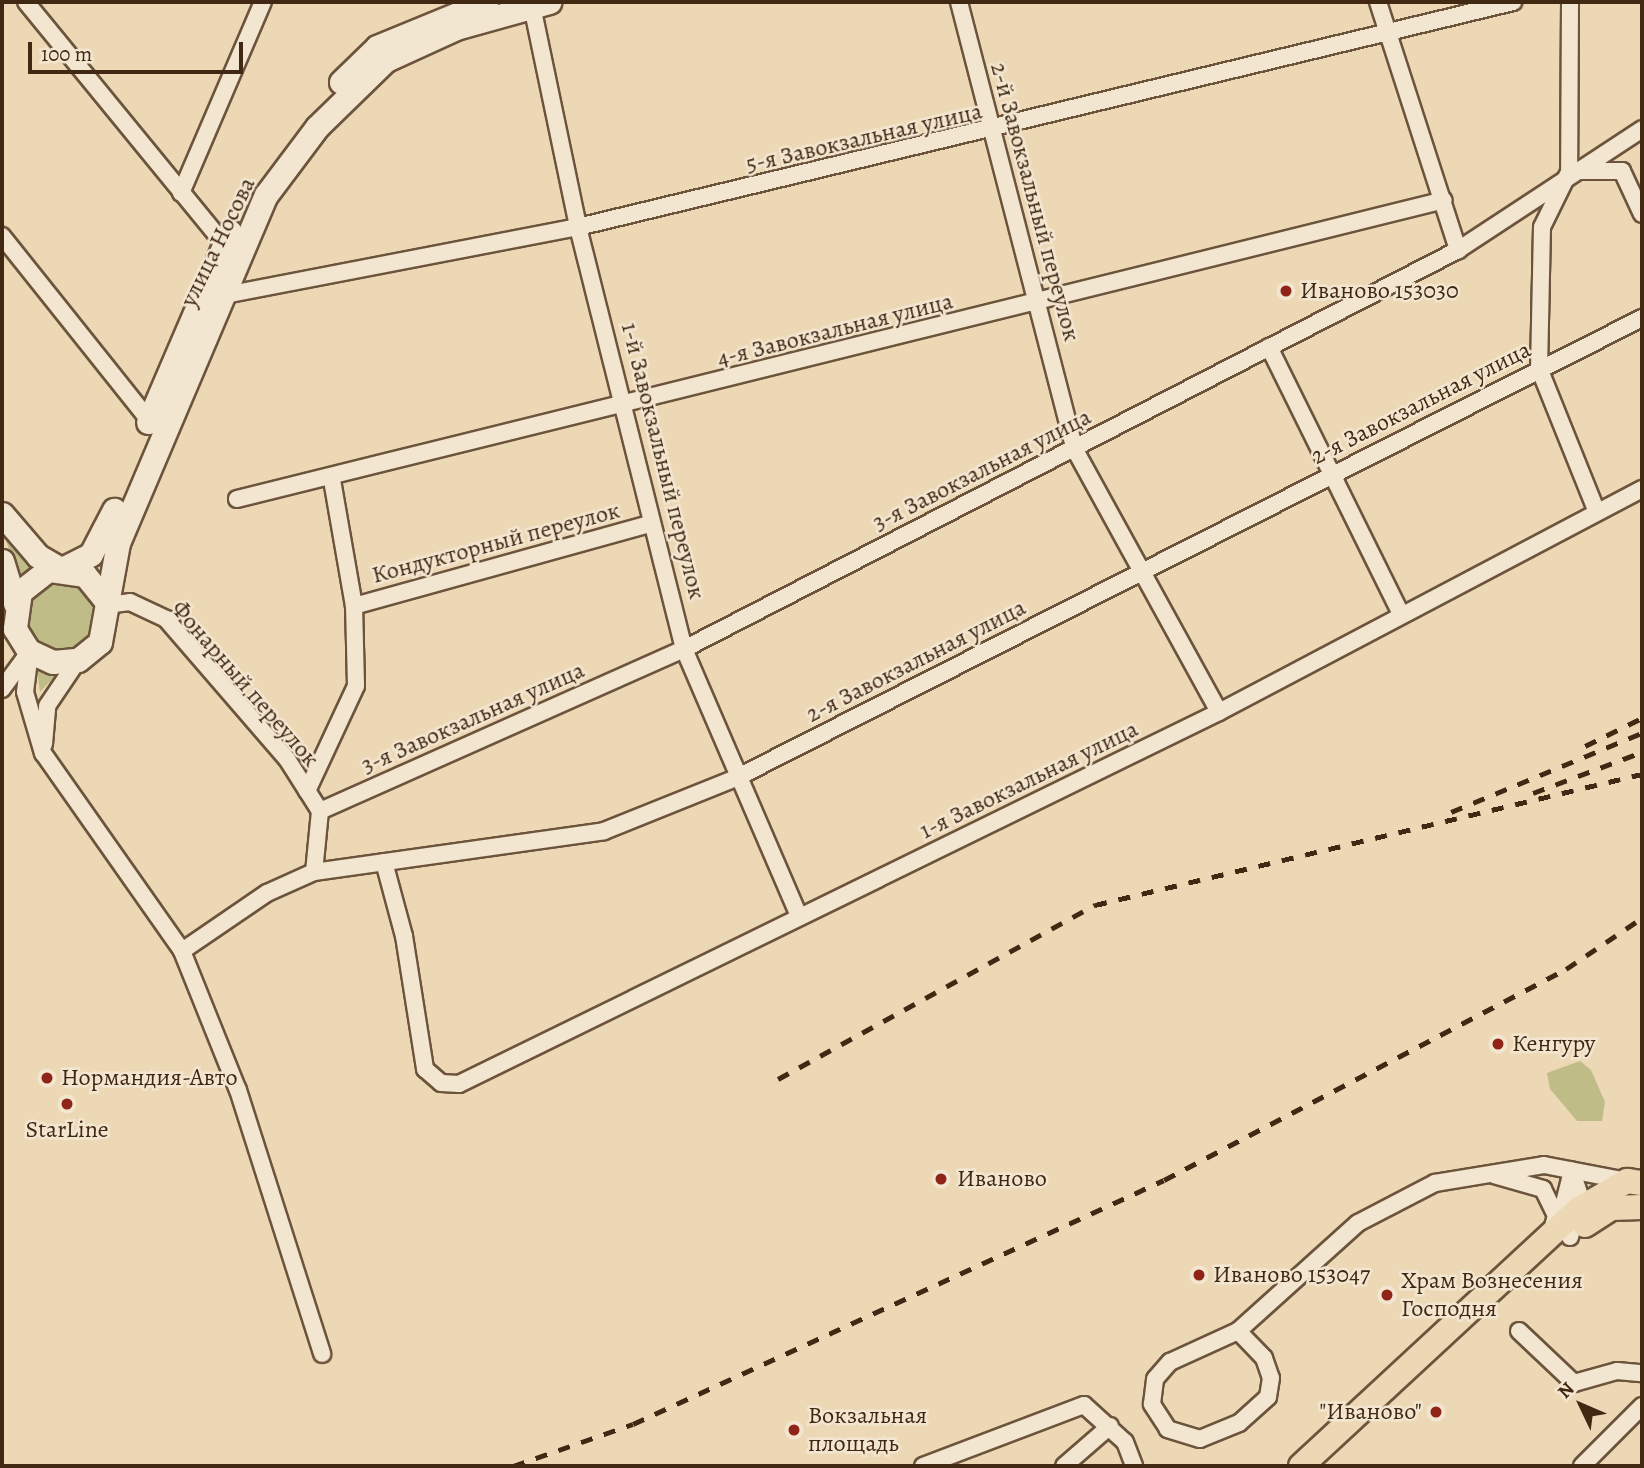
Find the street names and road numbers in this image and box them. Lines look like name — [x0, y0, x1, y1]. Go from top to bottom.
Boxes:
street label: 2-й Завокзальный переулок — [984, 60, 1086, 344]
street label: 5-я Завокзальная улица — [743, 97, 985, 179]
street label: улица Носова — [174, 173, 262, 311]
street label: 4-я Завокзальная улица — [714, 287, 956, 373]
street label: 1-й Завокзальный переулок — [615, 320, 711, 602]
street label: 2-я Завокзальная улица — [1306, 335, 1536, 471]
street label: 3-я Завокзальная улица — [868, 402, 1096, 538]
street label: Кондукторный переулок — [369, 496, 623, 590]
street label: 2-я Завокзальная улица — [801, 593, 1031, 729]
street label: Фонарный переулок — [165, 595, 325, 773]
street label: 3-я Завокзальная улица — [357, 656, 589, 780]
street label: 1-я Завокзальная улица — [915, 715, 1143, 845]

